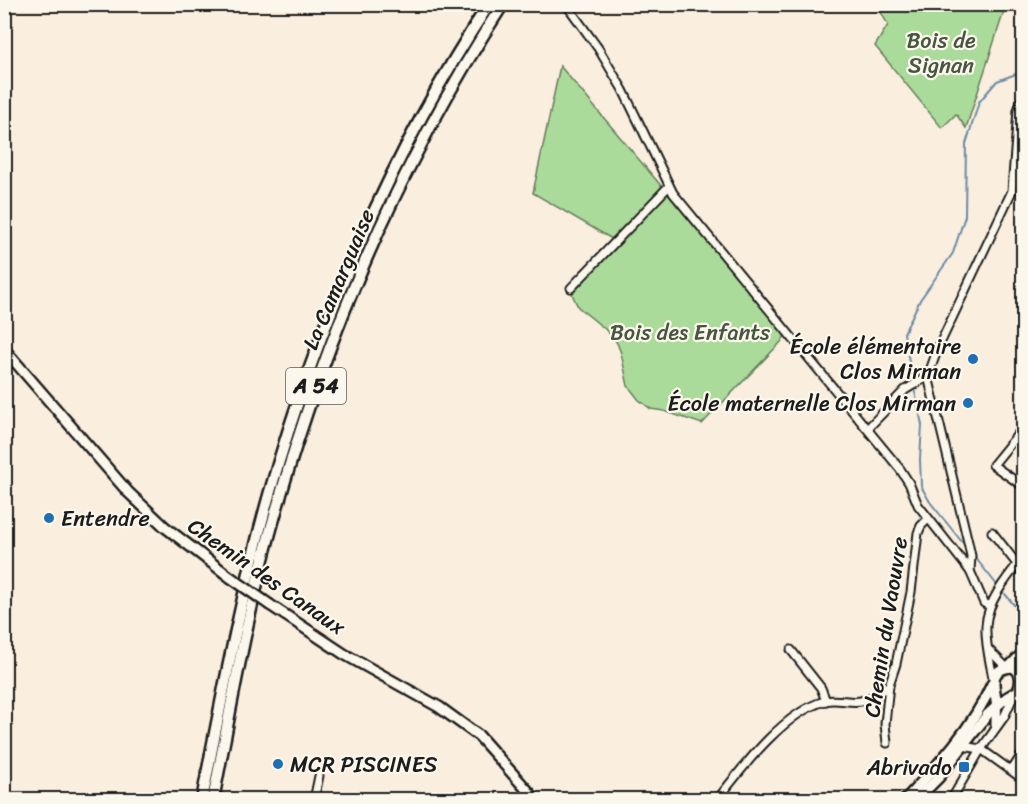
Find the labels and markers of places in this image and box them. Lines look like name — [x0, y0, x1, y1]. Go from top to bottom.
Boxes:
place label: École élémentaire Clos Mirman — [789, 327, 961, 391]
marker: École élémentaire Clos Mirman — [966, 352, 980, 366]
place label: École maternelle Clos Mirman — [668, 384, 956, 423]
marker: École maternelle Clos Mirman — [961, 396, 975, 410]
place label: Entendre — [61, 499, 150, 538]
marker: Entendre — [42, 511, 56, 525]
place label: MCR PISCINES — [290, 745, 438, 784]
place label: Abrivado — [866, 748, 952, 787]
marker: MCR PISCINES — [271, 757, 285, 771]
marker: Abrivado — [957, 760, 971, 774]

